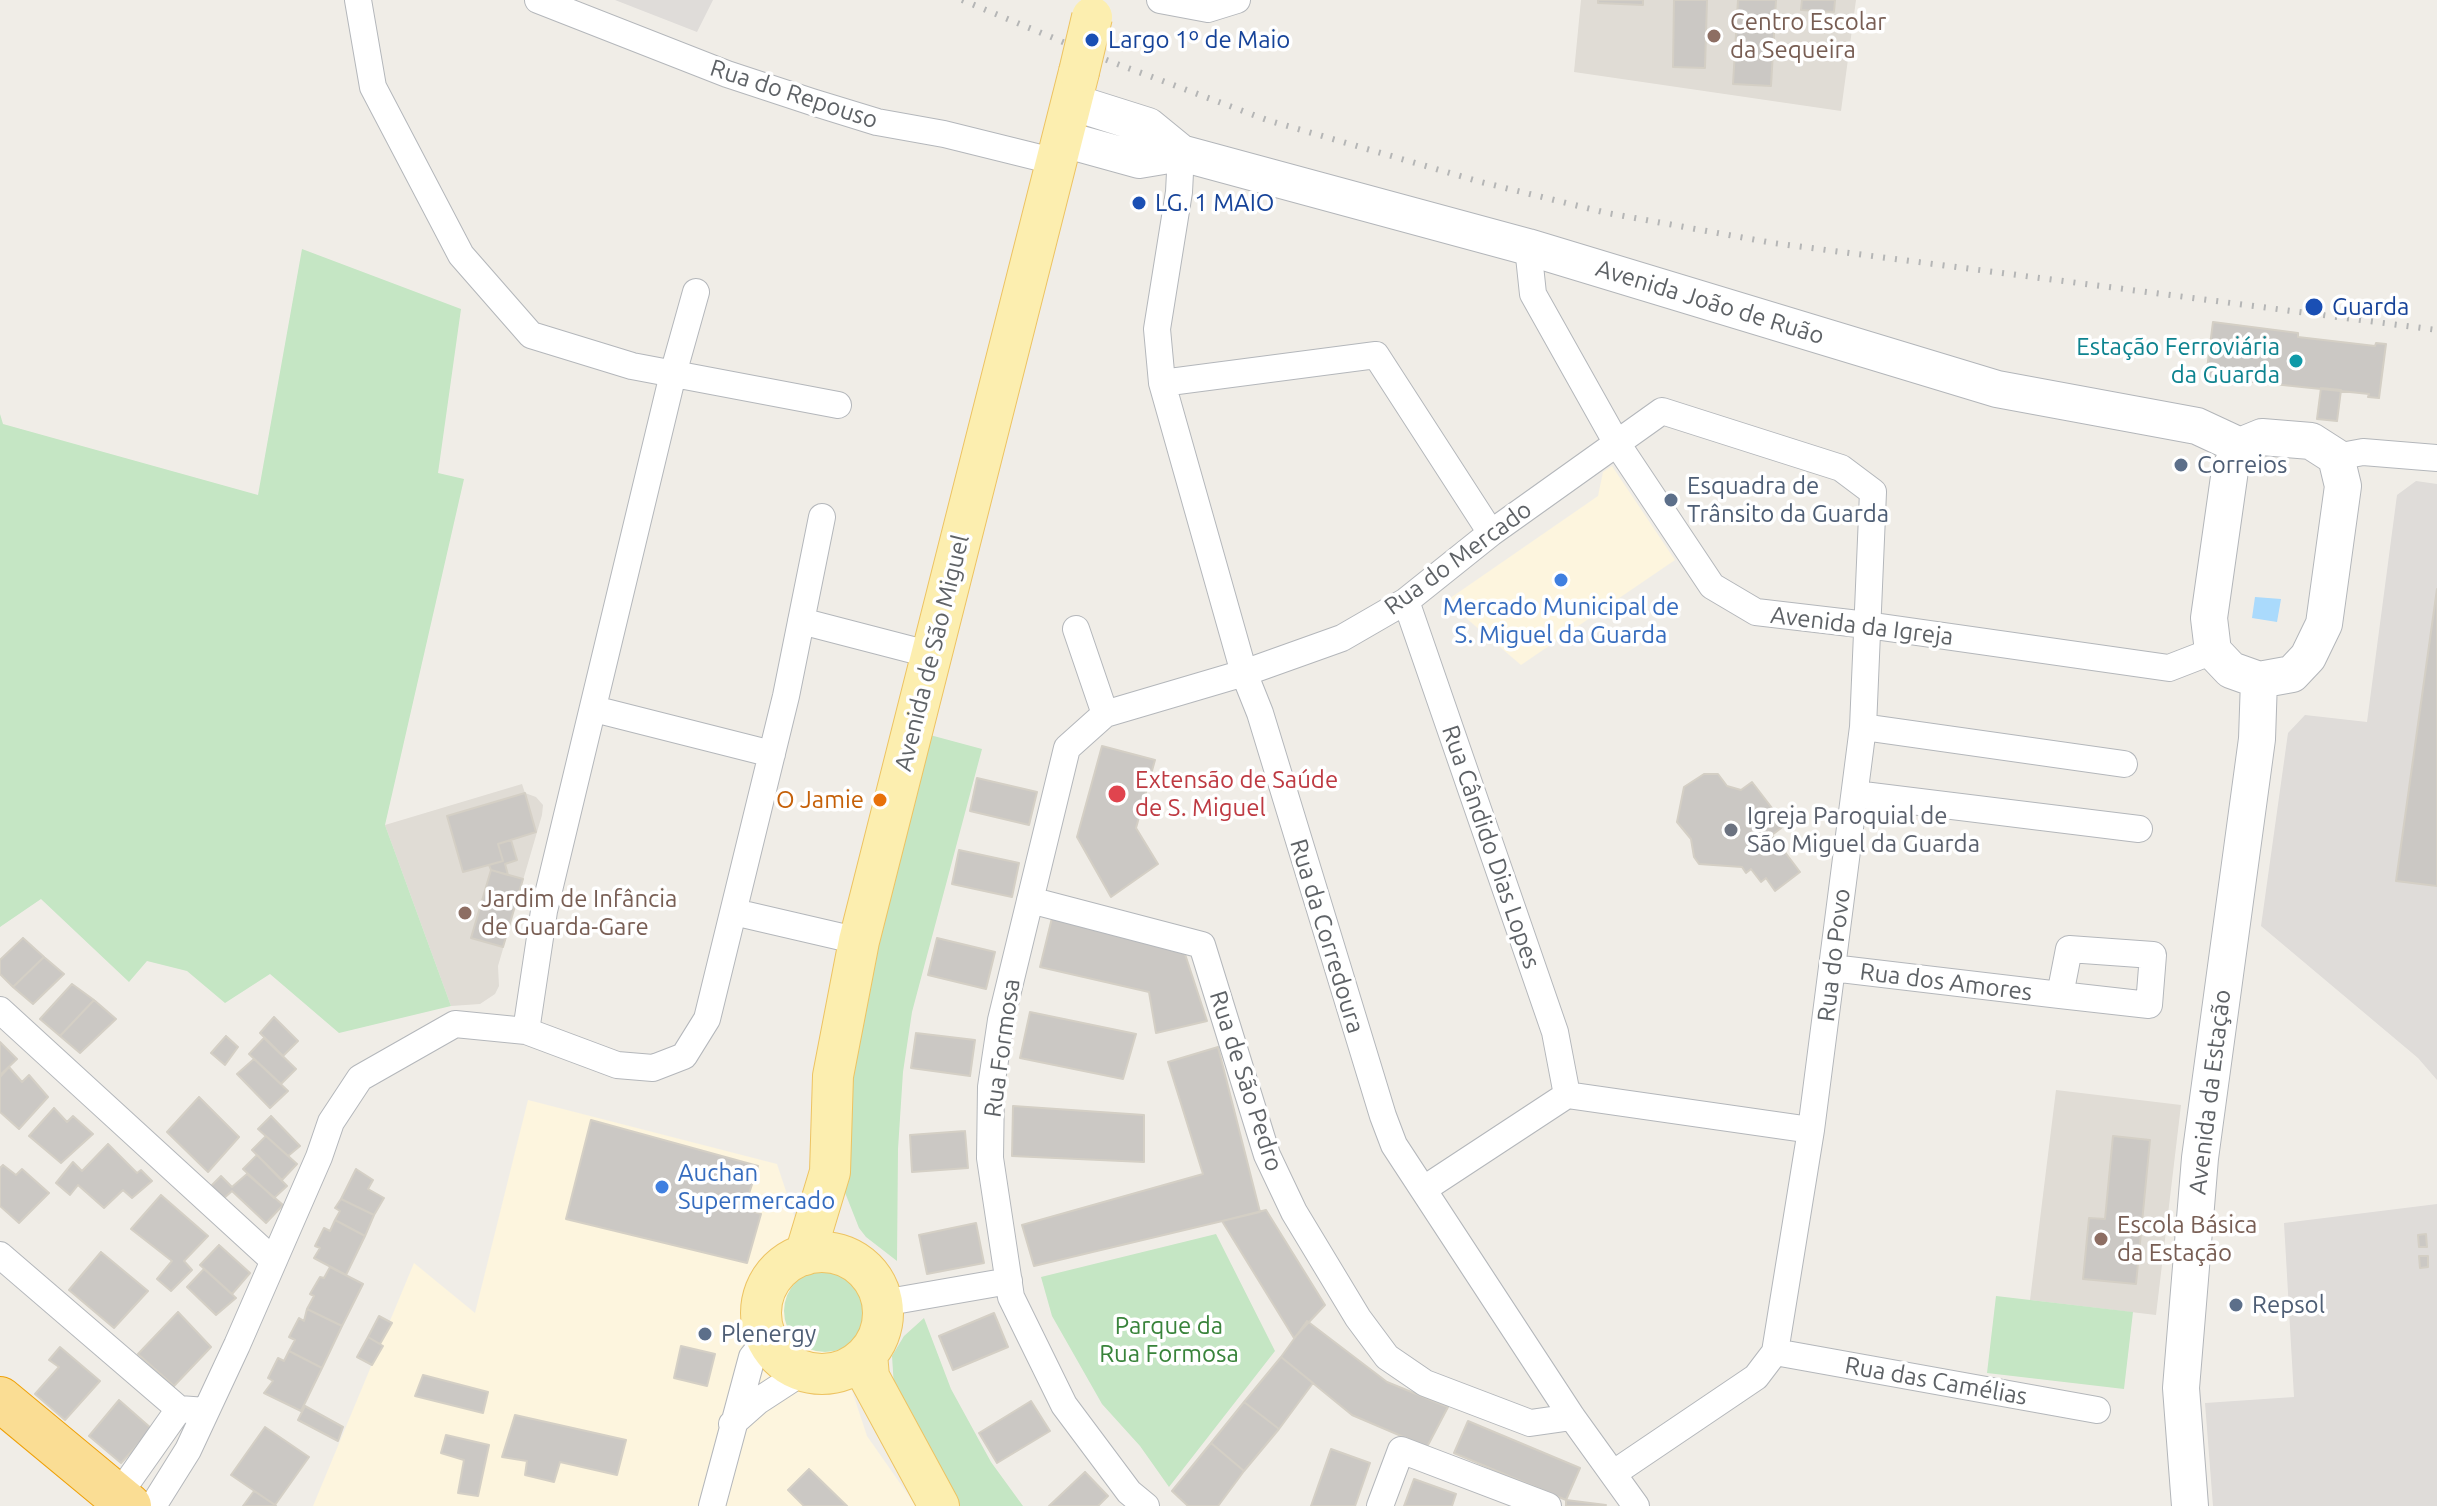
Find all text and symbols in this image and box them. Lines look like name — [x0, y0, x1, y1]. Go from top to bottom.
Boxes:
place label: Centro Escolar da Sequeira — [1730, 8, 1886, 64]
place label: Largo 1º de Maio — [1108, 26, 1290, 54]
marker: Centro Escolar da Sequeira — [1705, 27, 1723, 45]
marker: Largo 1º de Maio — [1083, 31, 1101, 49]
street label: Rua do Repouso — [707, 53, 881, 135]
place label: LG. 1 MAIO — [1155, 189, 1274, 217]
marker: LG. 1 MAIO — [1130, 194, 1148, 212]
street label: Avenida João de Ruão — [1592, 254, 1828, 350]
place label: Guarda — [2332, 293, 2409, 321]
marker: Guarda — [2303, 296, 2325, 318]
place label: Estação Ferroviária da Guarda — [2076, 333, 2280, 389]
marker: Estação Ferroviária da Guarda — [2287, 352, 2305, 370]
place label: Correios — [2197, 451, 2287, 479]
marker: Correios — [2172, 456, 2190, 474]
place label: Esquadra de Trânsito da Guarda — [1687, 472, 1889, 528]
marker: Esquadra de Trânsito da Guarda — [1662, 491, 1680, 509]
street label: Rua do Mercado — [1379, 495, 1537, 621]
street label: Avenida de São Miguel — [889, 532, 975, 774]
marker: Mercado Municipal de S. Miguel da Guarda — [1552, 571, 1570, 589]
place label: Mercado Municipal de S. Miguel da Guarda — [1443, 593, 1679, 649]
street label: Avenida da Igreja — [1769, 601, 1955, 651]
street label: Rua Cândido Dias Lopes — [1436, 721, 1546, 973]
place label: Extensão de Saúde de S. Miguel — [1135, 766, 1338, 822]
marker: Extensão de Saúde de S. Miguel — [1106, 783, 1128, 805]
place label: O Jamie — [776, 786, 864, 814]
marker: O Jamie — [871, 791, 889, 809]
place label: Igreja Paroquial de São Miguel da Guarda — [1747, 802, 1980, 858]
marker: Igreja Paroquial de São Miguel da Guarda — [1722, 821, 1740, 839]
street label: Rua da Corredoura — [1284, 835, 1370, 1037]
place label: Jardim de Infância de Guarda-Gare — [481, 885, 677, 941]
street label: Rua do Povo — [1812, 887, 1856, 1023]
marker: Jardim de Infância de Guarda-Gare — [456, 904, 474, 922]
street label: Rua dos Amores — [1858, 957, 2034, 1007]
street label: Rua Formosa — [978, 977, 1026, 1119]
street label: Rua de São Pedro — [1203, 987, 1289, 1175]
street label: Avenida da Estação — [2183, 988, 2237, 1196]
place label: Auchan Supermercado — [678, 1159, 835, 1215]
marker: Auchan Supermercado — [653, 1178, 671, 1196]
place label: Escola Básica da Estação — [2117, 1211, 2257, 1267]
marker: Escola Básica da Estação — [2092, 1230, 2110, 1248]
place label: Repsol — [2252, 1291, 2325, 1319]
marker: Repsol — [2227, 1296, 2245, 1314]
park label: Parque da Rua Formosa — [1099, 1312, 1239, 1368]
place label: Plenergy — [721, 1320, 816, 1348]
marker: Plenergy — [696, 1325, 714, 1343]
street label: Rua das Camélias — [1843, 1351, 2029, 1411]

